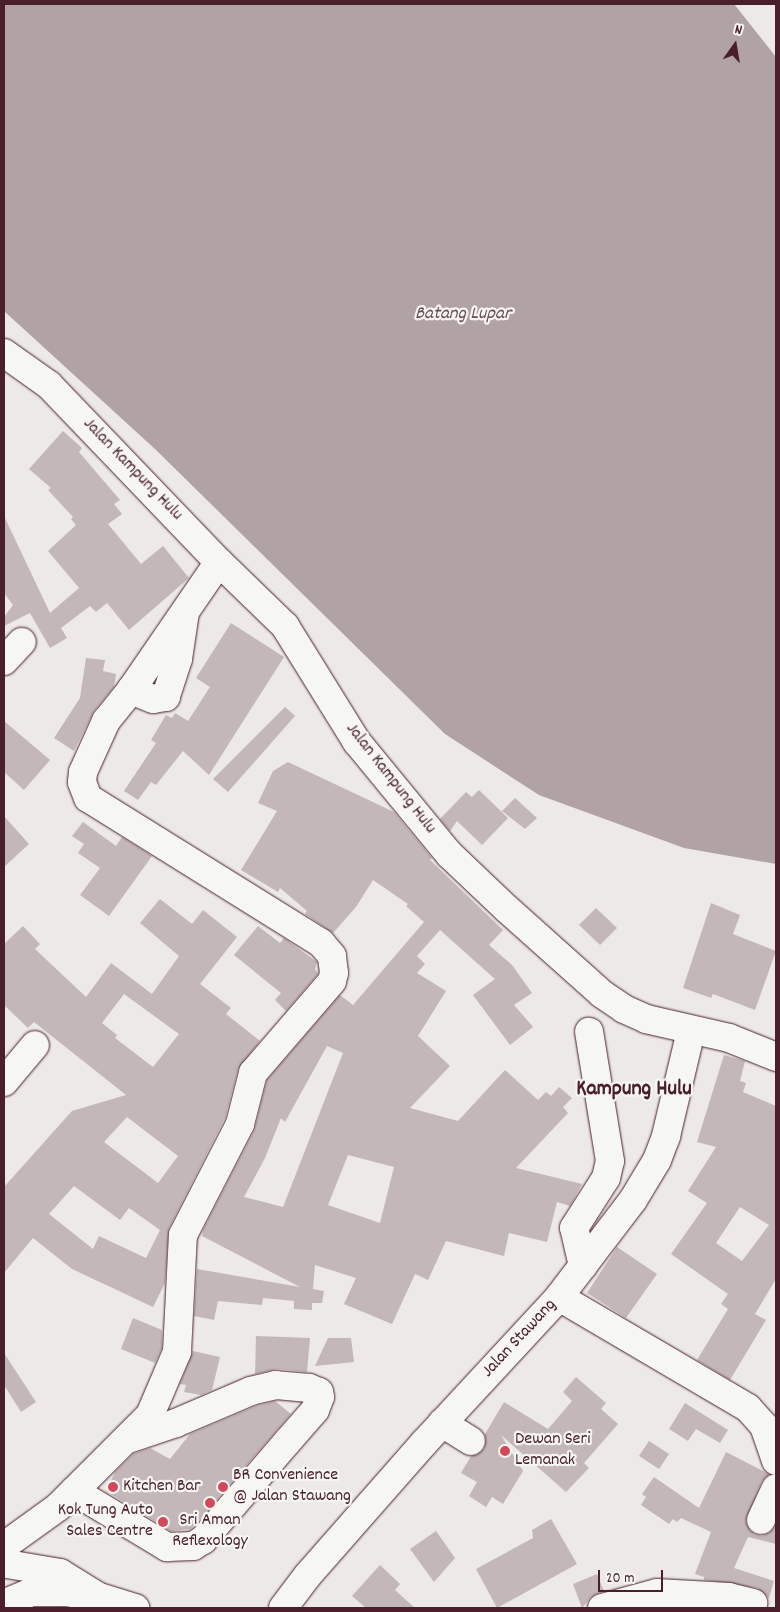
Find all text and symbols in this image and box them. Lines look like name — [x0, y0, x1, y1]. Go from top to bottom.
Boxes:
north arrow — [710, 20, 760, 70]
text: N — [733, 20, 744, 41]
water label: Batang Lupar — [415, 304, 511, 326]
street label: Jalan Kampung Hulu — [77, 414, 187, 526]
street label: Jalan Kampung Hulu — [340, 719, 440, 839]
district label: Kampung Hulu — [576, 1077, 692, 1103]
street label: Jalan Stawang — [478, 1295, 562, 1383]
place label: Dewan Seri Lemanak — [515, 1430, 591, 1472]
marker: Dewan Seri Lemanak — [499, 1445, 511, 1457]
place label: BR Convenience @ Jalan Stawang — [233, 1466, 351, 1508]
place label: Kitchen Bar — [123, 1476, 201, 1498]
marker: Kitchen Bar — [107, 1481, 119, 1493]
marker: BR Convenience @ Jalan Stawang — [217, 1481, 229, 1493]
marker: Sri Aman Reflexology — [204, 1497, 216, 1509]
place label: Kok Tung Auto Sales Centre — [58, 1501, 153, 1544]
place label: Sri Aman Reflexology — [172, 1511, 248, 1554]
marker: Kok Tung Auto Sales Centre — [157, 1516, 169, 1528]
scale bar — [600, 1560, 665, 1592]
text: 20 m — [606, 1568, 634, 1590]

